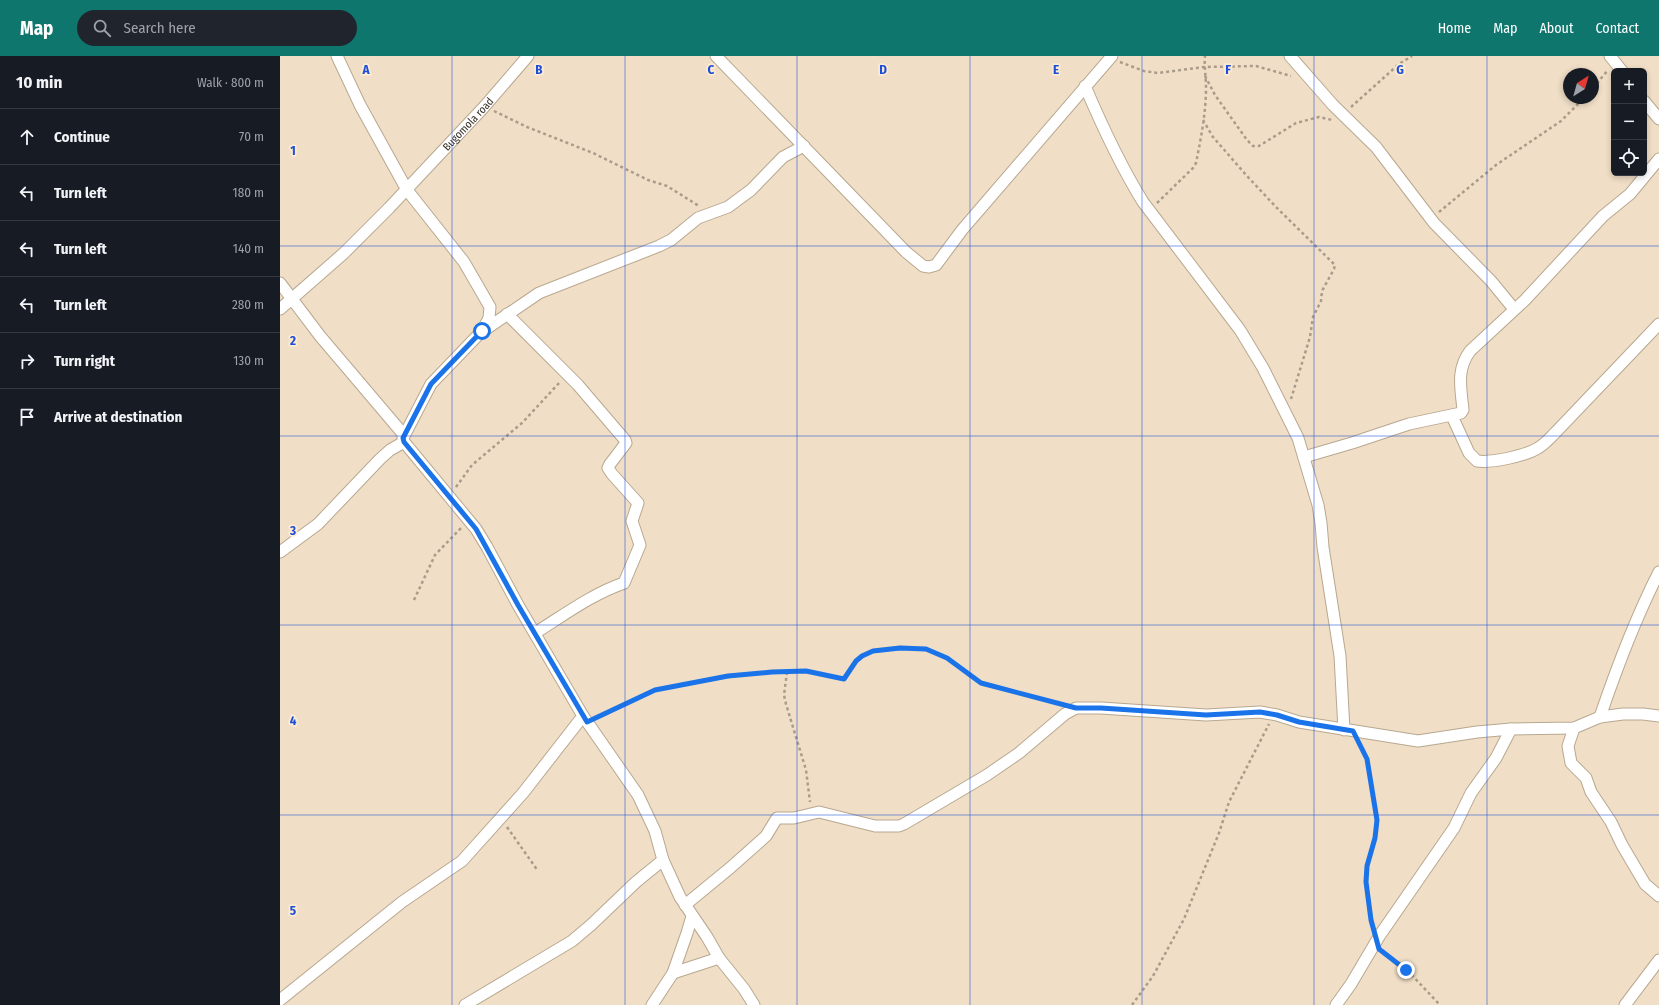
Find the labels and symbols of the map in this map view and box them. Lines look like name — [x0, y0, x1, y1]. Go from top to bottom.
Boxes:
text: A — [361, 62, 370, 77]
text: B — [535, 62, 543, 77]
text: C — [708, 62, 715, 77]
text: D — [879, 62, 887, 77]
text: E — [1053, 62, 1059, 77]
text: F — [1225, 62, 1231, 77]
text: G — [1396, 62, 1404, 77]
north arrow — [1563, 68, 1599, 104]
street label: Bugomola road — [440, 95, 496, 154]
text: 1 — [290, 143, 296, 158]
route start — [473, 322, 491, 340]
text: 2 — [289, 333, 296, 348]
text: 3 — [289, 523, 296, 538]
text: 4 — [290, 713, 297, 728]
text: 5 — [290, 903, 296, 918]
route end — [1397, 961, 1415, 979]

